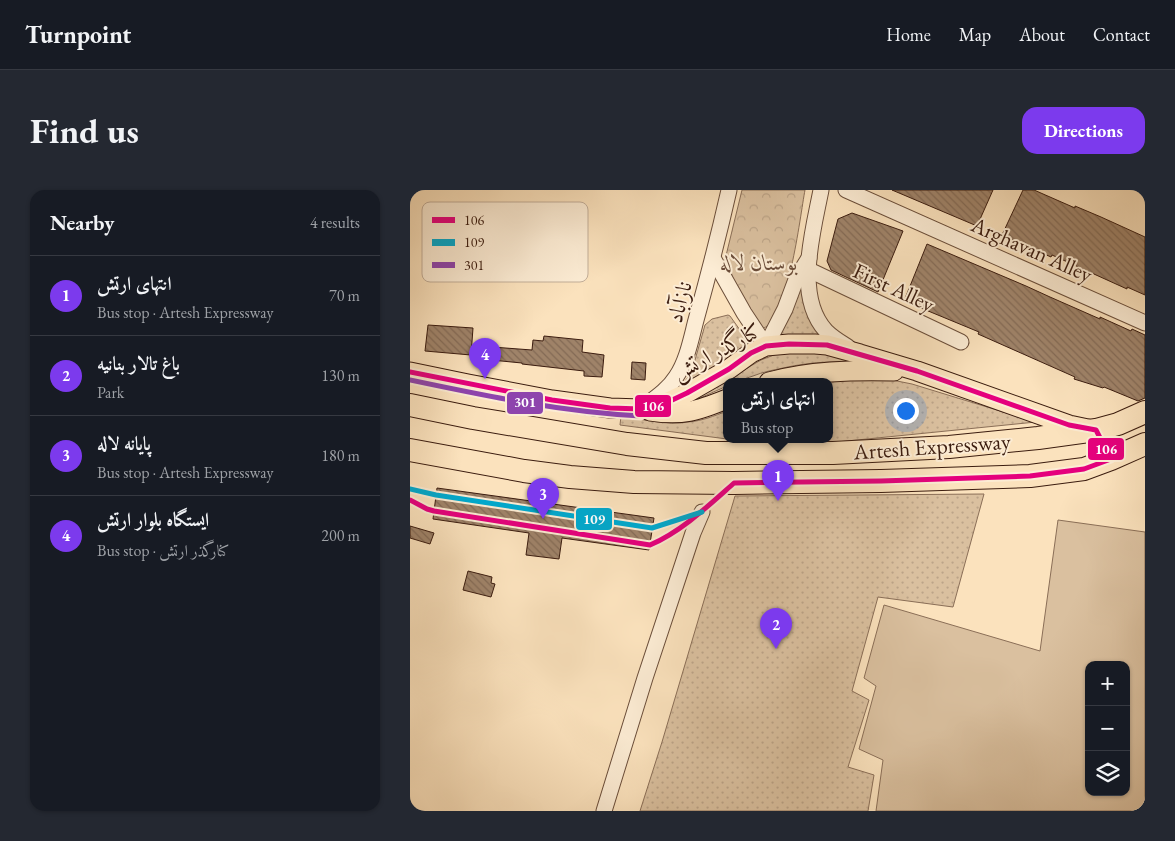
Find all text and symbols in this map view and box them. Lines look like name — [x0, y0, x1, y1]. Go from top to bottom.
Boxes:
text: Turnpoint — [25, 19, 131, 50]
text: Home — [886, 23, 931, 46]
text: Map — [959, 23, 991, 46]
text: About — [1019, 23, 1065, 46]
text: Contact — [1093, 23, 1150, 46]
button: Directions — [1022, 107, 1145, 154]
text: Find us — [30, 108, 139, 153]
legend — [422, 202, 588, 282]
text: Nearby — [50, 209, 114, 236]
street label: Arghavan Alley — [966, 209, 1097, 289]
text: 106 — [464, 211, 484, 229]
text: 4 results — [310, 212, 360, 233]
text: 109 — [464, 233, 484, 251]
park label: بوستان لاله — [720, 248, 798, 277]
text: 301 — [464, 256, 484, 274]
street label: First Alley — [848, 256, 939, 319]
text: انتهای ارتش — [97, 271, 172, 296]
street label: نازآباد — [660, 278, 699, 326]
text: 1 — [62, 285, 70, 306]
text: 70 m — [329, 285, 360, 306]
text: Bus stop · Artesh Expressway — [97, 302, 274, 323]
street label: کنارگذر ارتش — [666, 315, 766, 388]
pin: 4 — [469, 338, 501, 379]
text: باغ تالار بنانیه — [97, 351, 180, 376]
text: 2 — [62, 365, 70, 386]
text: 130 m — [321, 365, 360, 386]
popup — [723, 378, 833, 443]
text: Park — [97, 382, 124, 403]
text: انتهای ارتش — [741, 386, 815, 411]
line badge: 301 — [506, 391, 544, 415]
text: 301 — [514, 393, 536, 411]
line badge: 106 — [634, 394, 672, 418]
text: 106 — [642, 397, 665, 415]
your location — [893, 398, 919, 424]
text: Bus stop — [741, 417, 793, 438]
street label: Artesh Expressway — [852, 427, 1012, 467]
text: پایانه لاله — [97, 431, 151, 456]
line badge: 106 — [1087, 437, 1125, 461]
text: 106 — [1095, 440, 1118, 458]
text: 3 — [62, 445, 70, 466]
text: 180 m — [321, 445, 360, 466]
pin: 1 — [762, 460, 794, 501]
text: Bus stop · Artesh Expressway — [97, 462, 274, 483]
pin: 3 — [527, 478, 559, 519]
text: ایستگاه بلوار ارتش — [97, 507, 209, 532]
line badge: 109 — [575, 507, 613, 531]
text: 109 — [583, 510, 606, 528]
text: 4 — [62, 525, 70, 546]
text: 200 m — [321, 525, 360, 546]
text: Bus stop · کنارگذر ارتش — [97, 540, 229, 561]
pin: 2 — [760, 608, 792, 649]
map controls — [1085, 661, 1130, 796]
button: + — [1085, 661, 1130, 706]
button: − — [1085, 706, 1130, 751]
button: layers — [1085, 751, 1130, 796]

